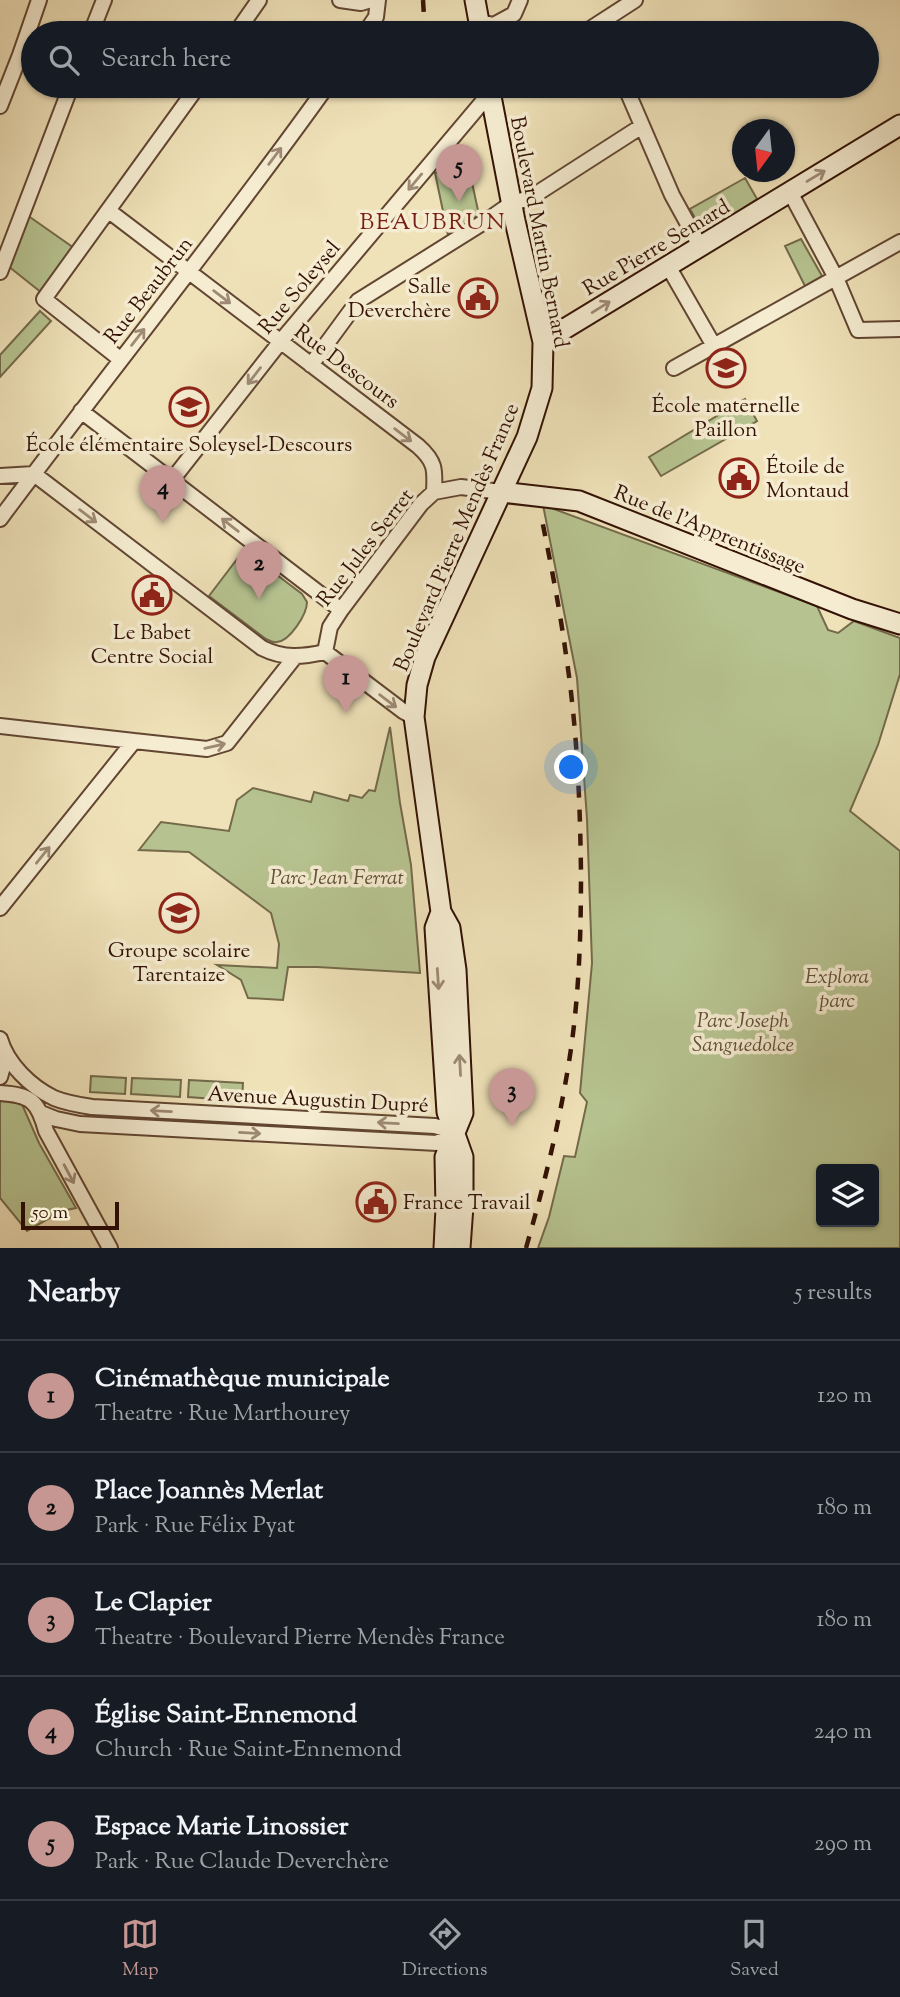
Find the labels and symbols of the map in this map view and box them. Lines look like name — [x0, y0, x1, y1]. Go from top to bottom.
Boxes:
street label: Boulevard Martin Bernard — [501, 114, 575, 351]
north arrow — [732, 119, 795, 182]
pin: 5 — [436, 144, 482, 202]
one-way arrow — [268, 148, 283, 166]
one-way arrow — [806, 168, 826, 182]
one-way arrow — [407, 173, 423, 191]
street label: Rue Pierre Semard — [578, 193, 736, 305]
district label: BEAUBRUN — [359, 207, 507, 240]
street label: Rue Beaubrun — [98, 231, 201, 351]
street label: Rue Soleysel — [252, 235, 349, 342]
place label: Salle Deverchère — [348, 273, 451, 327]
public building icon: Salle Deverchère — [457, 277, 499, 319]
one-way arrow — [212, 290, 231, 304]
one-way arrow — [591, 300, 611, 314]
street label: Rue Descours — [287, 318, 405, 417]
one-way arrow — [130, 329, 145, 347]
school or university icon: École maternelle Paillon — [705, 347, 747, 389]
one-way arrow — [246, 366, 261, 385]
school or university icon: École élémentaire Soleysel-Descours — [168, 386, 210, 428]
place label: École maternelle Paillon — [652, 392, 800, 446]
street label: Boulevard Pierre Mendès France — [388, 399, 528, 677]
one-way arrow — [393, 427, 412, 442]
place label: École élémentaire Soleysel-Descours — [26, 431, 352, 461]
place label: Étoile de Montaud — [766, 453, 849, 507]
public building icon: Étoile de Montaud — [718, 457, 760, 499]
pin: 4 — [140, 465, 186, 523]
street label: Rue de l'Apprentissage — [609, 479, 810, 583]
street label: Rue Jules Serret — [311, 483, 422, 613]
one-way arrow — [78, 508, 97, 523]
one-way arrow — [221, 517, 240, 532]
pin: 2 — [236, 541, 282, 599]
public building icon: Le Babet Centre Social — [131, 574, 173, 616]
place label: Le Babet Centre Social — [91, 619, 213, 673]
pin: 1 — [323, 655, 369, 713]
one-way arrow — [379, 693, 397, 708]
one-way arrow — [203, 738, 226, 752]
your location — [554, 750, 588, 784]
one-way arrow — [36, 846, 51, 864]
park label: Parc Jean Ferrat — [270, 864, 404, 894]
school or university icon: Groupe scolaire Tarentaize — [158, 892, 200, 934]
place label: Groupe scolaire Tarentaize — [108, 937, 250, 991]
park label: Explora parc — [805, 963, 869, 1017]
one-way arrow — [432, 967, 445, 990]
park label: Parc Joseph Sanguedolce — [692, 1007, 794, 1061]
one-way arrow — [454, 1054, 467, 1077]
pin: 3 — [489, 1068, 535, 1126]
street label: Avenue Augustin Dupré — [206, 1080, 429, 1122]
one-way arrow — [150, 1104, 173, 1117]
one-way arrow — [377, 1117, 400, 1130]
one-way arrow — [238, 1127, 261, 1140]
one-way arrow — [63, 1163, 77, 1184]
public building icon: France Travail — [355, 1181, 397, 1223]
place label: France Travail — [403, 1189, 531, 1219]
scale bar — [21, 1199, 119, 1231]

